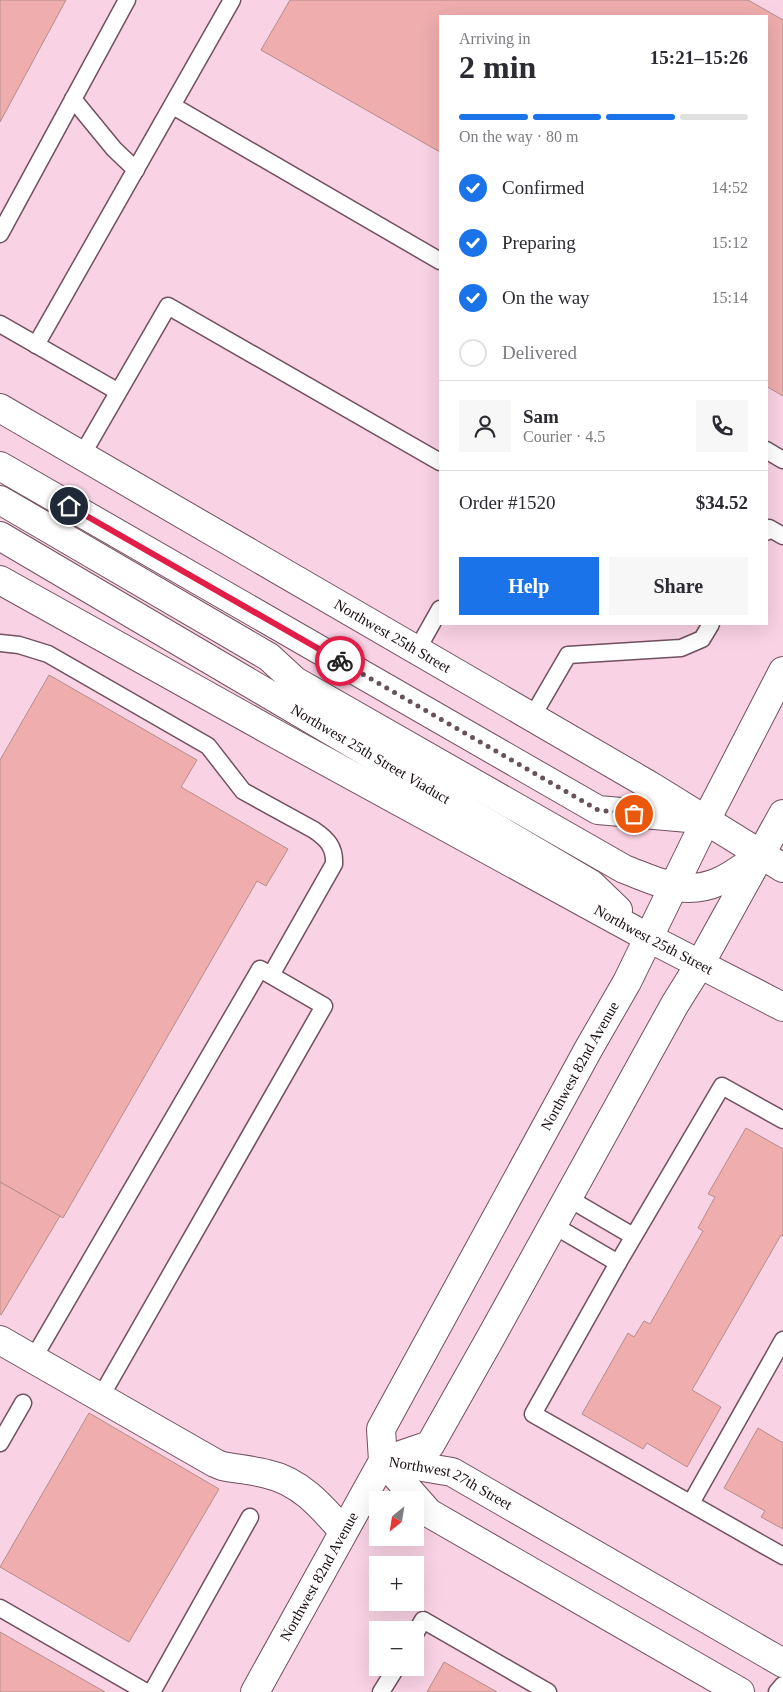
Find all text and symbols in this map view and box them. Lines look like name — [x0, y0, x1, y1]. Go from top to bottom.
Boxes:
text: Arriving in — [459, 30, 531, 47]
text: 15:21–15:26 — [650, 47, 748, 68]
text: 2 min — [459, 49, 536, 85]
text: On the way · 80 m — [459, 128, 579, 145]
icon: check — [459, 174, 487, 202]
text: Confirmed — [502, 177, 584, 198]
text: 14:52 — [712, 179, 748, 196]
icon: check — [459, 229, 487, 257]
text: Preparing — [502, 232, 576, 253]
text: 15:12 — [712, 234, 748, 251]
icon: check — [459, 284, 487, 312]
text: On the way — [502, 287, 590, 308]
text: 15:14 — [712, 289, 748, 306]
text: Delivered — [502, 342, 577, 363]
button: person — [459, 400, 511, 452]
button: phone — [696, 400, 748, 452]
text: Sam — [523, 406, 559, 427]
text: Courier · 4.5 — [523, 428, 605, 445]
pin — [48, 485, 90, 527]
icon: home — [55, 492, 83, 520]
text: Order #1520 — [459, 492, 556, 513]
text: $34.52 — [696, 492, 748, 513]
button: Help — [459, 557, 599, 615]
button: Share — [609, 557, 748, 615]
street label: Northwest 25th Street — [332, 596, 454, 676]
courier — [315, 636, 365, 686]
icon: bike — [326, 647, 354, 675]
street label: Northwest 25th Street Viaduct — [288, 701, 454, 808]
pin — [613, 793, 655, 835]
icon: bag — [620, 800, 648, 828]
street label: Northwest 25th Street — [592, 902, 716, 978]
street label: Northwest 82nd Avenue — [538, 999, 622, 1133]
street label: Northwest 27th Street — [388, 1453, 516, 1513]
north arrow — [369, 1491, 424, 1546]
map controls — [369, 1491, 424, 1676]
street label: Northwest 82nd Avenue — [277, 1509, 361, 1644]
button: + — [369, 1556, 424, 1611]
button: − — [369, 1621, 424, 1676]

